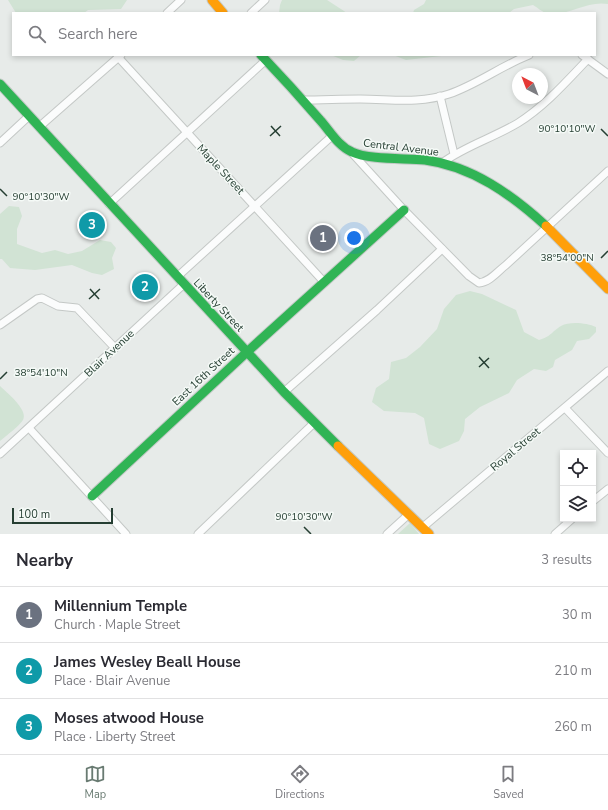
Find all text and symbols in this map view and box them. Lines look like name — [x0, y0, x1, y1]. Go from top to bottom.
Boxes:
search box — [12, 12, 596, 56]
icon: search — [26, 23, 48, 45]
text: Search here — [58, 24, 138, 44]
north arrow — [512, 68, 548, 104]
text: 90°10'10"W — [539, 122, 595, 136]
street label: Central Avenue — [362, 135, 440, 160]
street label: Maple Street — [193, 141, 248, 198]
text: 90°10'30"W — [13, 190, 69, 204]
pin: 3 — [79, 210, 105, 240]
pin: 1 — [310, 223, 336, 253]
your location — [344, 228, 364, 248]
text: 38°54'00"N — [540, 251, 594, 265]
pin: 2 — [132, 272, 158, 302]
street label: Liberty Street — [190, 276, 247, 335]
street label: Blair Avenue — [81, 326, 138, 380]
street label: East 16th Street — [169, 343, 238, 409]
text: 38°54'10"N — [14, 366, 68, 380]
street label: Royal Street — [487, 424, 544, 475]
map controls — [560, 450, 596, 522]
button: locate — [560, 450, 596, 486]
button: layers — [560, 486, 596, 522]
scale bar — [12, 506, 113, 525]
text: 100 m — [18, 507, 50, 522]
text: 90°10'30"W — [276, 510, 332, 524]
text: Nearby — [16, 549, 73, 572]
text: 3 results — [541, 551, 592, 569]
text: Millennium Temple — [54, 596, 187, 616]
text: 1 — [25, 606, 33, 624]
text: 30 m — [562, 606, 592, 624]
text: Church · Maple Street — [54, 616, 180, 634]
text: James Wesley Beall House — [54, 652, 241, 672]
text: 2 — [25, 662, 33, 680]
text: 210 m — [554, 662, 592, 680]
text: Place · Blair Avenue — [54, 672, 170, 690]
text: Moses atwood House — [54, 708, 204, 728]
text: 3 — [25, 718, 33, 736]
text: 260 m — [554, 718, 592, 736]
text: Place · Liberty Street — [54, 728, 175, 746]
tab: Map — [84, 763, 106, 802]
tab: Directions — [275, 763, 325, 802]
tab: Saved — [493, 763, 524, 802]

